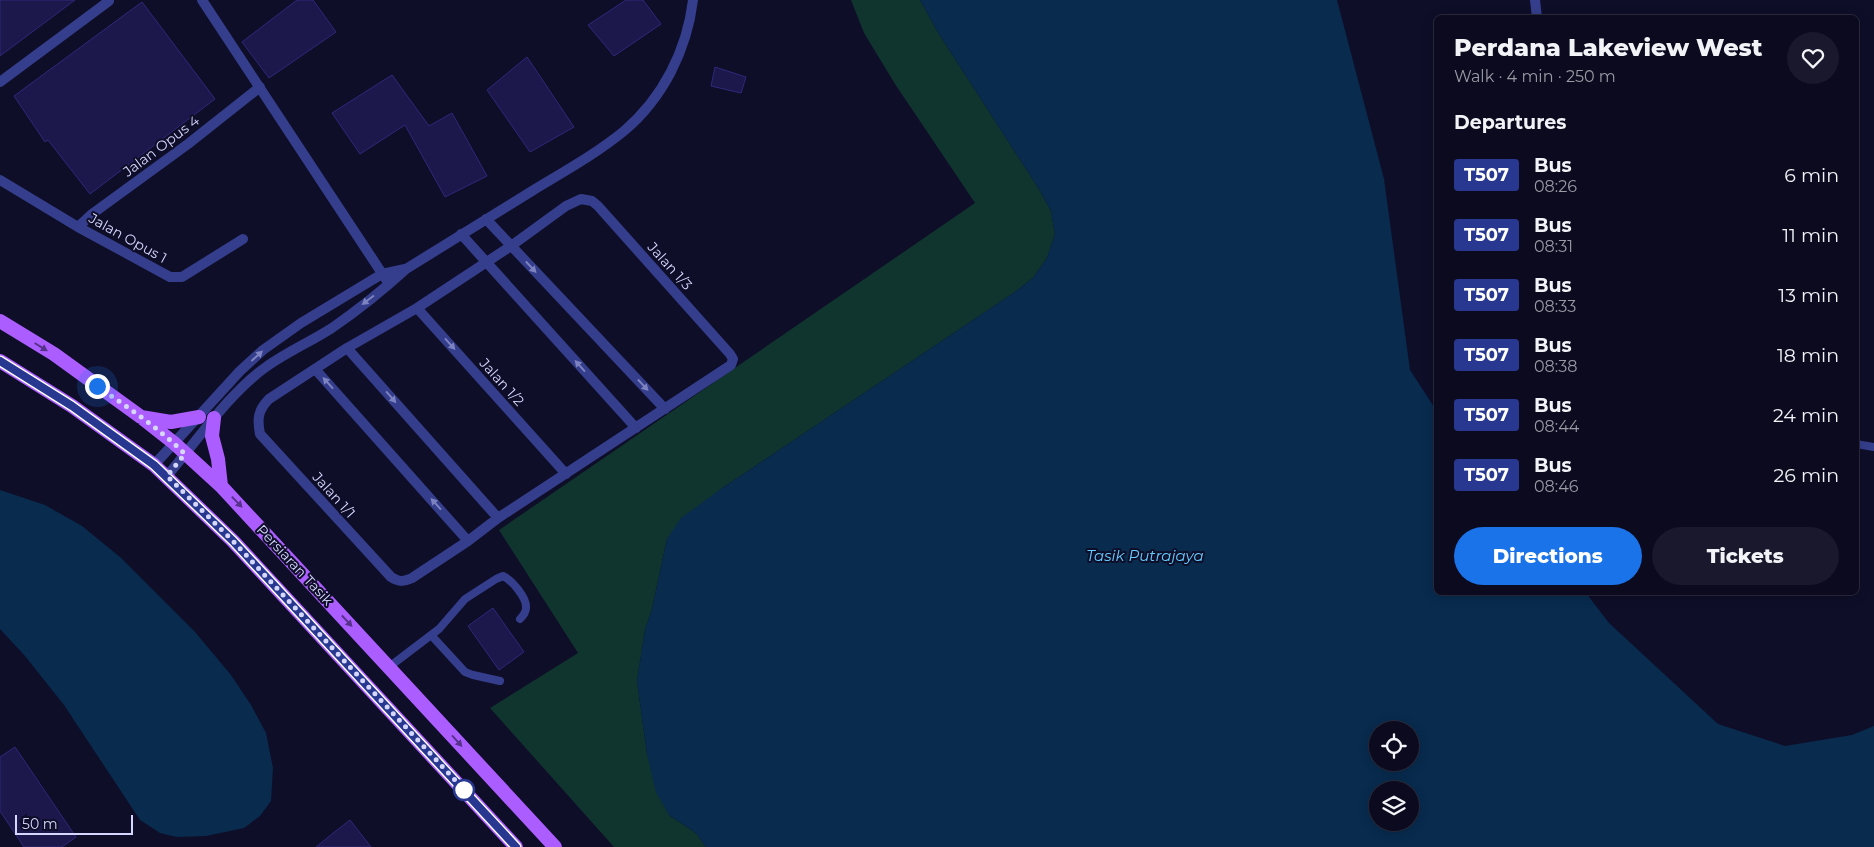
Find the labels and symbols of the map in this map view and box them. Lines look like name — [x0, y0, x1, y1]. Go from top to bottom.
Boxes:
street label: Jalan Opus 4 — [119, 111, 203, 181]
street label: Jalan Opus 1 — [85, 209, 170, 267]
street label: Jalan 1/3 — [643, 238, 696, 294]
one-way arrow — [525, 261, 537, 273]
one-way arrow — [362, 295, 375, 305]
one-way arrow — [444, 338, 455, 351]
one-way arrow — [35, 342, 48, 351]
one-way arrow — [250, 351, 263, 362]
street label: Jalan 1/2 — [475, 354, 528, 410]
one-way arrow — [574, 360, 585, 373]
your location — [85, 374, 110, 399]
one-way arrow — [323, 377, 334, 389]
one-way arrow — [637, 379, 649, 391]
one-way arrow — [385, 391, 397, 403]
street label: Jalan 1/1 — [308, 468, 359, 522]
one-way arrow — [230, 496, 242, 508]
one-way arrow — [430, 499, 442, 511]
street label: Persiaran Tasik — [253, 521, 337, 610]
water label: Tasik Putrajaya — [1086, 546, 1204, 565]
one-way arrow — [341, 615, 353, 627]
one-way arrow — [451, 734, 463, 746]
unlabelled marker — [453, 779, 475, 801]
scale bar — [15, 812, 132, 835]

